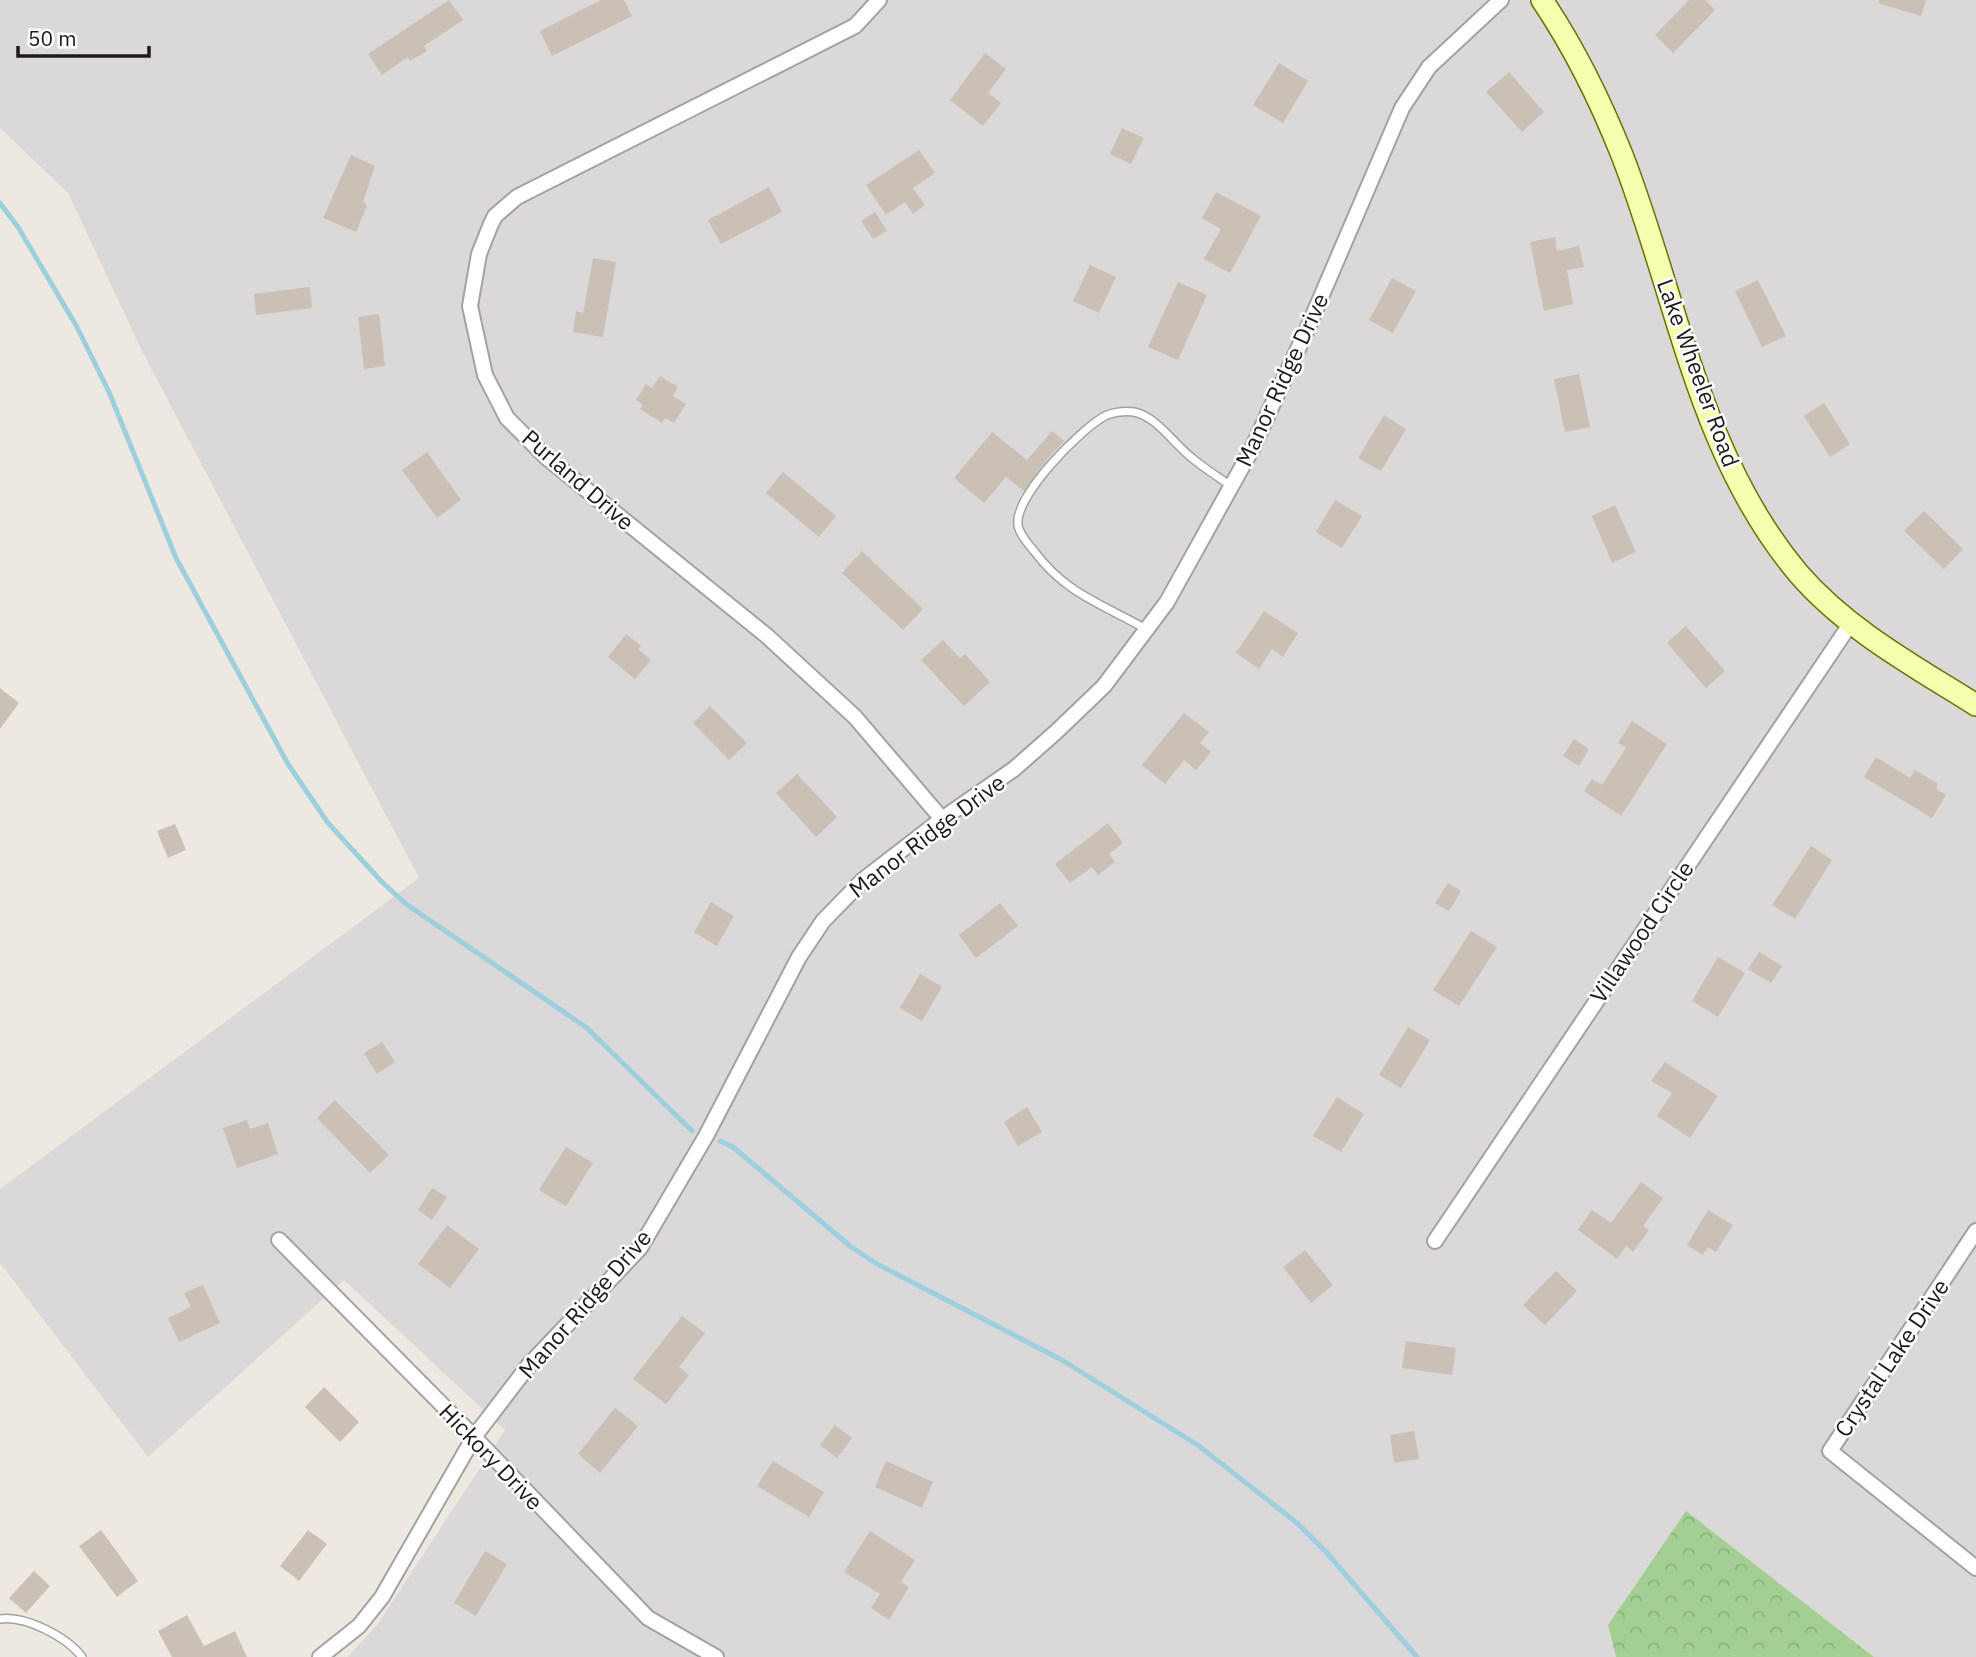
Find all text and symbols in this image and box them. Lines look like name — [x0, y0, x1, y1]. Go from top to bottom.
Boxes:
scale bar — [18, 14, 149, 58]
text: 50 m — [28, 24, 77, 52]
street label: Lake Wheeler Road — [1651, 274, 1747, 471]
street label: Manor Ridge Drive — [1228, 288, 1334, 471]
street label: Purland Drive — [516, 422, 641, 536]
street label: Manor Ridge Drive — [842, 767, 1011, 904]
street label: Villawood Circle — [1583, 855, 1700, 1008]
street label: Manor Ridge Drive — [511, 1223, 657, 1384]
street label: Crystal Lake Drive — [1827, 1273, 1955, 1442]
street label: Hickory Drive — [433, 1397, 550, 1516]

